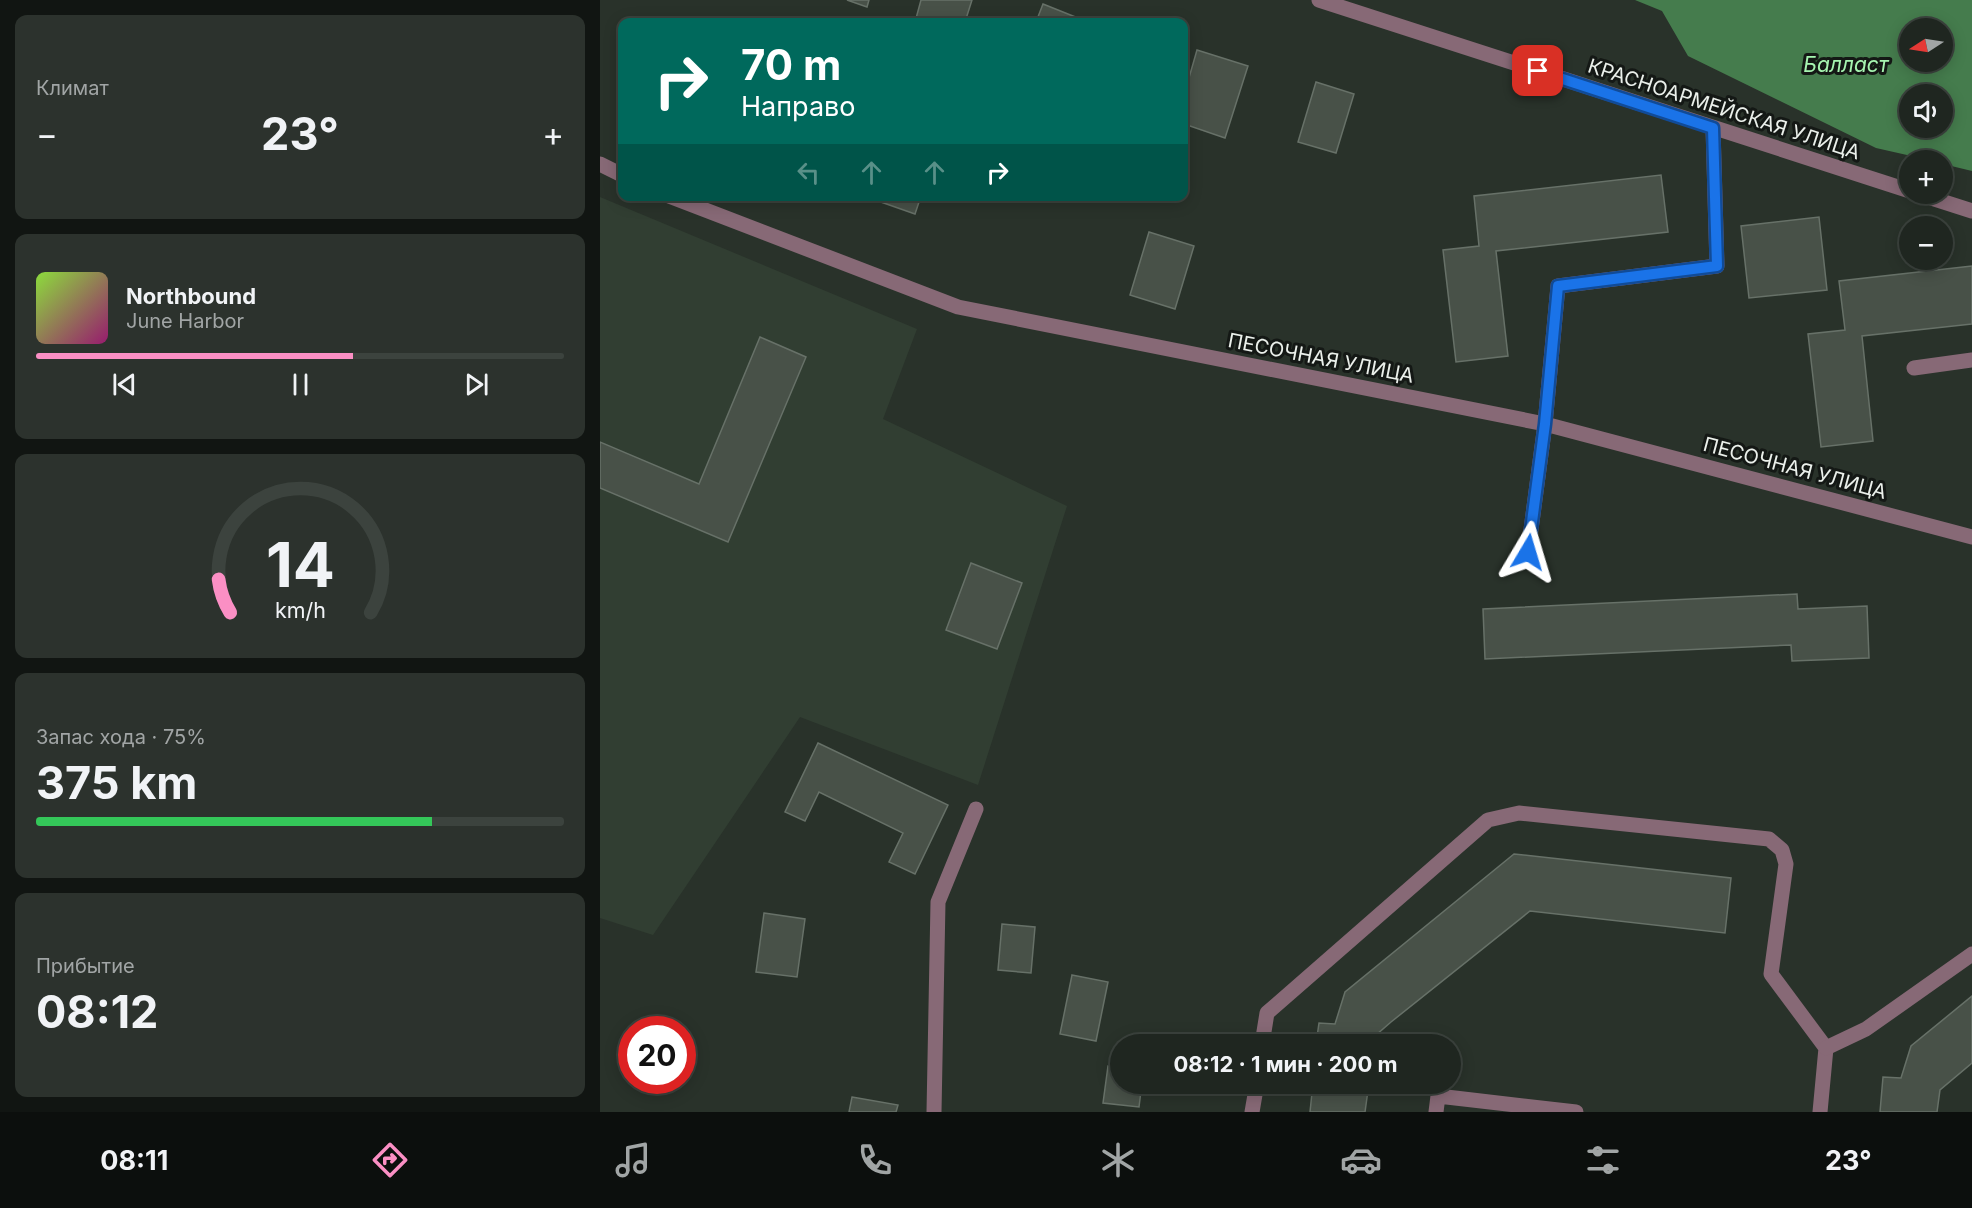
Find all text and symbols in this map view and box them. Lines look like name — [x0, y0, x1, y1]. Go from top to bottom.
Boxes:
north arrow — [1899, 18, 1953, 72]
map controls — [1899, 18, 1953, 270]
text: 70 m — [741, 39, 841, 90]
icon: right — [642, 42, 720, 120]
pin — [1512, 45, 1563, 96]
water label: Балласт — [1803, 52, 1890, 77]
street label: КРАСНОАРМЕЙСКАЯ УЛИЦА — [1585, 53, 1864, 164]
icon: arrive — [1521, 54, 1554, 87]
text: Климат — [36, 76, 109, 100]
button: sound — [1899, 84, 1953, 138]
text: Направо — [741, 90, 856, 123]
text: 23° — [261, 106, 339, 161]
text: − — [36, 114, 58, 154]
text: + — [542, 114, 564, 154]
button: + — [1899, 150, 1953, 204]
icon: left — [792, 156, 825, 189]
icon: ahead — [855, 156, 888, 189]
icon: ahead — [918, 156, 951, 189]
icon: right — [981, 156, 1014, 189]
button: − — [1899, 216, 1953, 270]
text: Northbound — [126, 283, 256, 309]
text: June Harbor — [126, 309, 244, 333]
street label: ПЕСОЧНАЯ УЛИЦА — [1226, 328, 1416, 388]
icon: previous — [108, 368, 141, 401]
icon: pause — [284, 368, 317, 401]
icon: next — [460, 368, 493, 401]
street label: ПЕСОЧНАЯ УЛИЦА — [1701, 432, 1889, 504]
position arrow — [1496, 520, 1560, 584]
text: 14 — [265, 527, 335, 602]
text: km/h — [275, 597, 325, 623]
text: Запас хода · 75% — [36, 725, 206, 749]
text: 375 km — [36, 755, 197, 810]
text: Прибытие — [36, 954, 135, 978]
text: 08:12 — [36, 984, 158, 1039]
speed limit sign: 20 — [618, 1016, 696, 1094]
text: 08:12 · 1 мин · 200 m — [1173, 1051, 1398, 1077]
icon: directions — [369, 1139, 411, 1181]
icon: music — [612, 1139, 654, 1181]
icon: phone — [854, 1139, 896, 1181]
icon: climate — [1097, 1139, 1139, 1181]
icon: car — [1340, 1139, 1382, 1181]
icon: filters — [1582, 1139, 1624, 1181]
text: 08:11 — [100, 1144, 168, 1177]
text: 23° — [1825, 1144, 1872, 1177]

